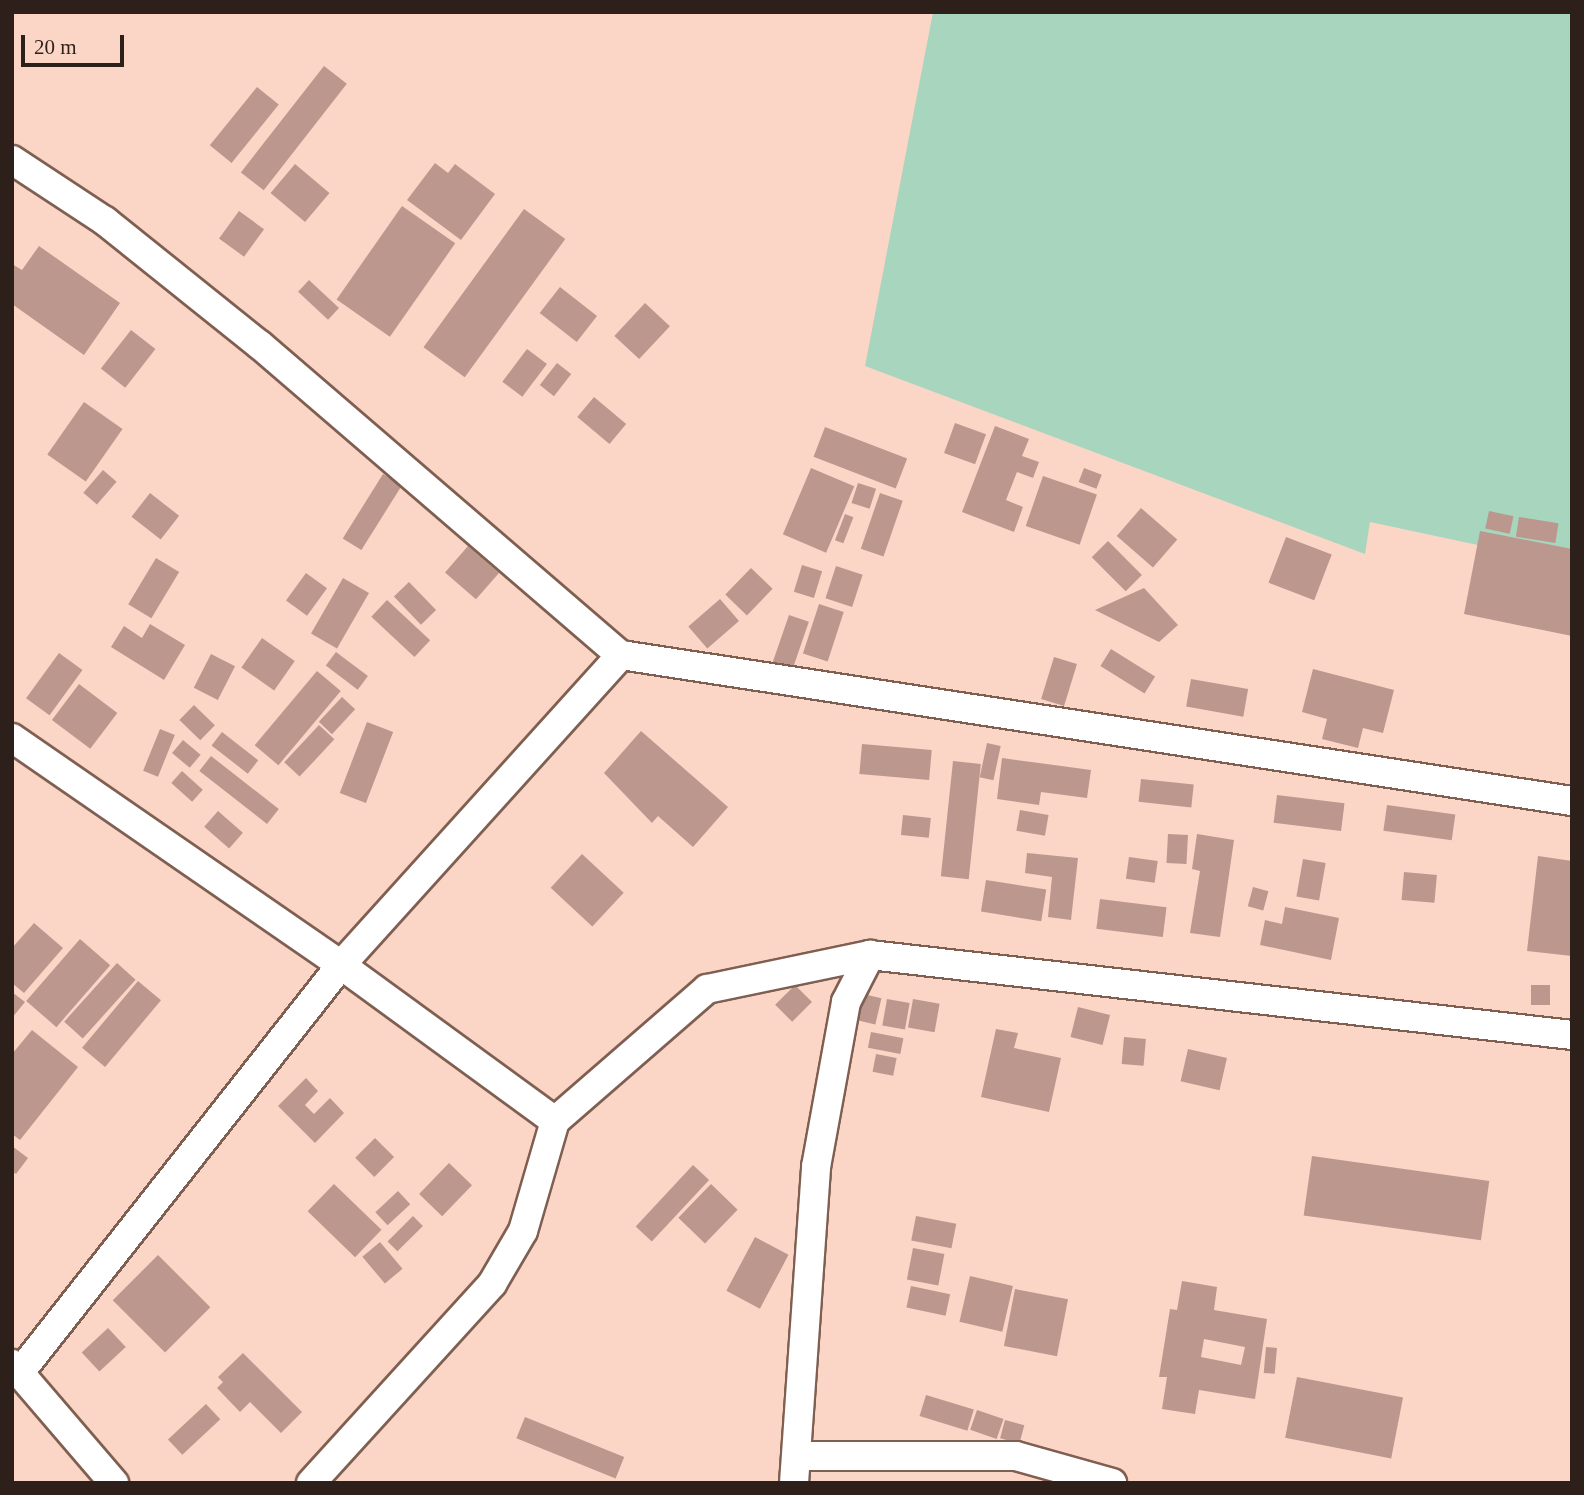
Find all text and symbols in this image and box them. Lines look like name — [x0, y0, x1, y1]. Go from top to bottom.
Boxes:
scale bar — [24, 21, 128, 65]
text: 20 m — [34, 35, 77, 59]

